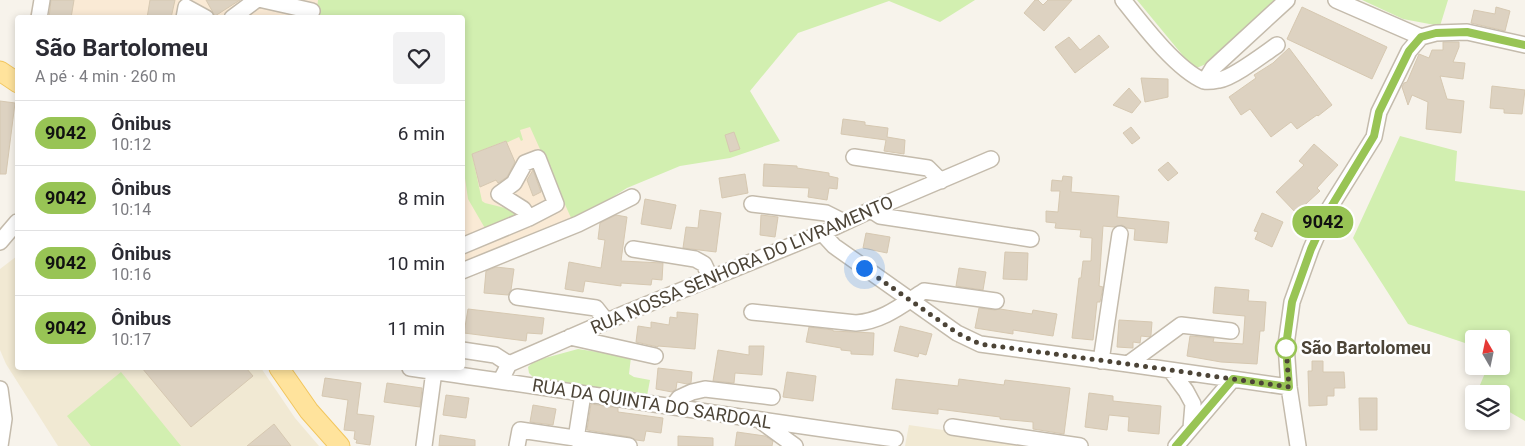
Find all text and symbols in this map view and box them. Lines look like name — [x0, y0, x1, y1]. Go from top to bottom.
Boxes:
button: heart — [393, 32, 445, 84]
text: São Bartolomeu — [35, 34, 208, 62]
text: A pé · 4 min · 260 m — [35, 67, 176, 86]
text: Ônibus — [111, 112, 171, 135]
text: 9042 — [45, 122, 86, 143]
text: 6 min — [398, 122, 445, 145]
text: 10:12 — [111, 135, 151, 154]
text: Ônibus — [111, 177, 171, 200]
text: 9042 — [45, 187, 86, 208]
text: 8 min — [398, 187, 445, 210]
street label: RUA NOSSA SENHORA DO LIVRAMENTO — [587, 191, 896, 338]
text: 10:14 — [111, 200, 151, 219]
line badge: 9042 — [1288, 206, 1358, 238]
text: 9042 — [1302, 211, 1344, 232]
text: Ônibus — [111, 242, 171, 265]
text: 9042 — [45, 252, 86, 273]
text: 10 min — [387, 252, 445, 275]
your location — [852, 256, 877, 281]
text: 10:16 — [111, 265, 151, 284]
text: Ônibus — [111, 307, 171, 330]
text: 9042 — [45, 317, 86, 338]
text: 11 min — [387, 317, 445, 340]
text: 10:17 — [111, 330, 151, 349]
north arrow — [1465, 330, 1510, 375]
map controls — [1465, 330, 1510, 430]
marker: São Bartolomeu — [1275, 337, 1297, 359]
place label: São Bartolomeu — [1301, 337, 1431, 358]
street label: RUA DA QUINTA DO SARDOAL — [531, 374, 774, 433]
button: layers — [1465, 385, 1510, 430]

